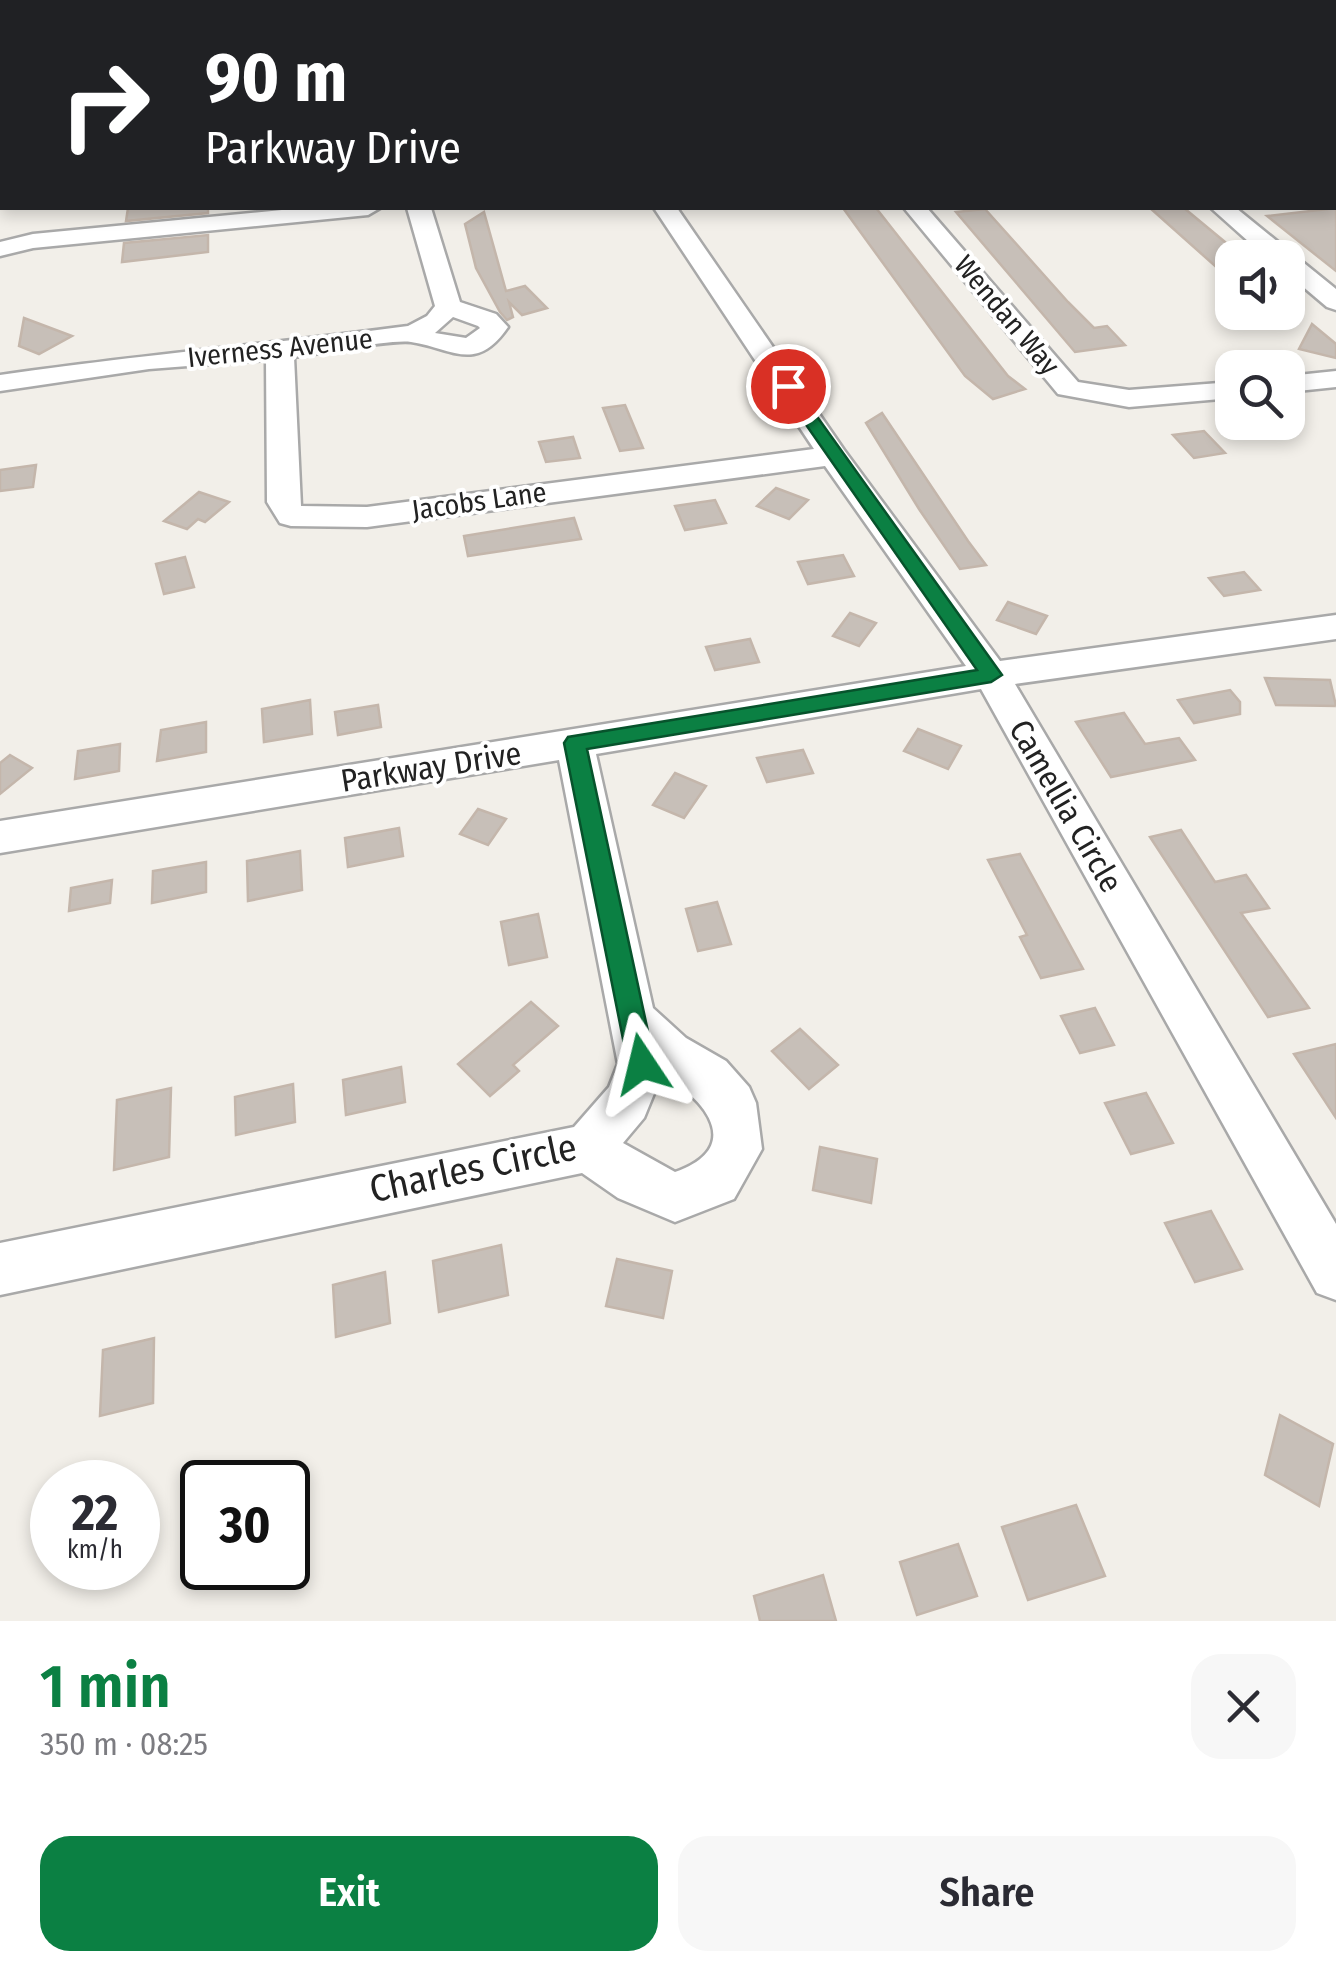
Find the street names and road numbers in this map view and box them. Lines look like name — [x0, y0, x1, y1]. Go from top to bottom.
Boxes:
street label: Wendan Way — [948, 249, 1067, 382]
street label: Iverness Avenue — [186, 322, 374, 374]
street label: Jacobs Lane — [410, 475, 548, 527]
street label: Camellia Circle — [1001, 713, 1131, 899]
street label: Parkway Drive — [338, 734, 524, 800]
street label: Charles Circle — [365, 1124, 581, 1212]

